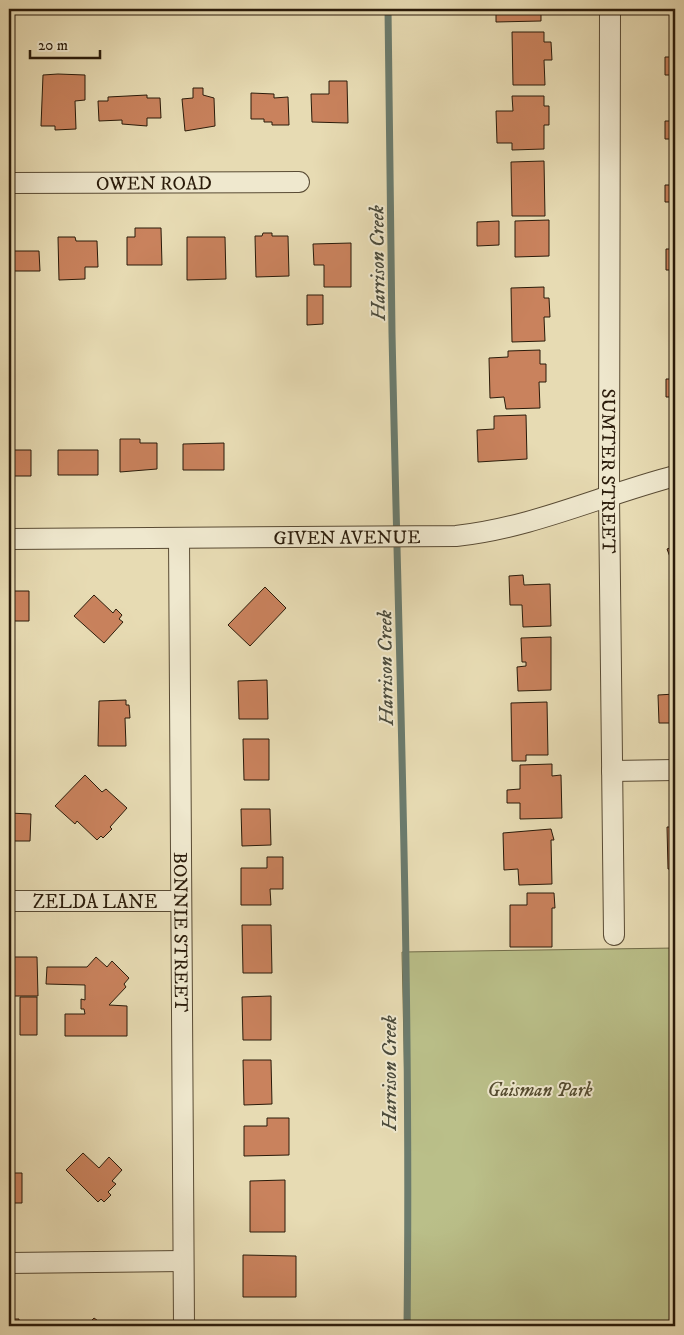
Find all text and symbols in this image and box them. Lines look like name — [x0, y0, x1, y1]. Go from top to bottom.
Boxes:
scale bar — [30, 28, 100, 60]
text: 20 m — [38, 36, 68, 55]
street label: OWEN ROAD — [96, 172, 212, 196]
water label: Harrison Creek — [365, 204, 392, 322]
street label: SUMTER STREET — [596, 388, 620, 554]
street label: GIVEN AVENUE — [273, 526, 421, 550]
water label: Harrison Creek — [373, 609, 400, 727]
street label: BONNIE STREET — [168, 852, 192, 1013]
street label: ZELDA LANE — [33, 891, 157, 914]
water label: Harrison Creek — [378, 1015, 403, 1132]
park label: Gaisman Park — [488, 1079, 592, 1102]

